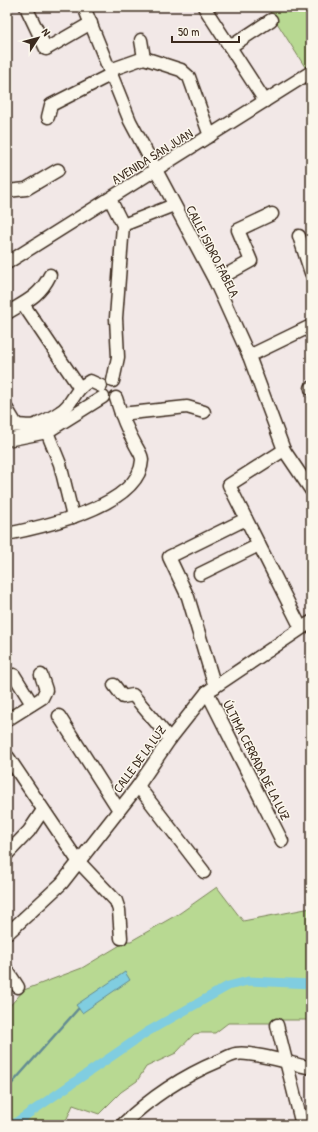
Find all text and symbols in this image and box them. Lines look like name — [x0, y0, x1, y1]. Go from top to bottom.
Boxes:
north arrow — [18, 18, 58, 58]
scale bar — [172, 18, 239, 44]
text: 50 m — [178, 23, 199, 40]
text: N — [39, 26, 54, 39]
street label: AVENIDA SAN JUAN — [108, 124, 196, 188]
street label: CALLE ISIDRO FABELA — [182, 202, 244, 301]
street label: ÚLTIMA CERRADA DE LA LUZ — [219, 697, 295, 823]
street label: CALLE DE LA LUZ — [108, 721, 170, 796]

